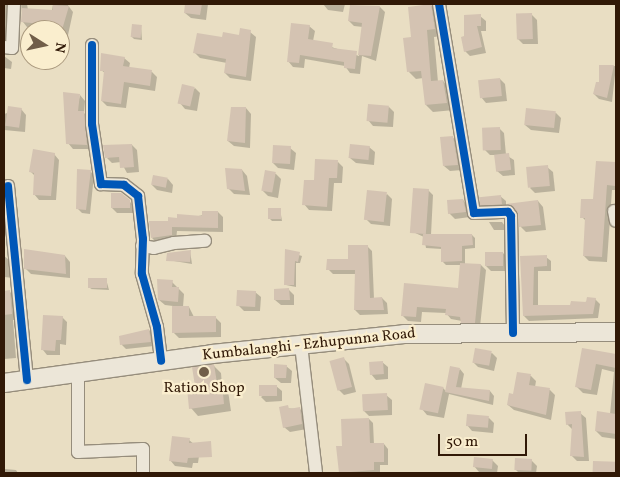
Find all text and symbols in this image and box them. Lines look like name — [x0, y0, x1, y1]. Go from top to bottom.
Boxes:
north arrow — [20, 20, 70, 70]
text: N — [49, 41, 70, 54]
street label: Kumbalanghi - Ezhupunna Road — [201, 325, 417, 365]
marker: Ration Shop — [198, 366, 210, 378]
place label: Ration Shop — [163, 380, 245, 398]
scale bar — [440, 424, 529, 456]
text: 50 m — [446, 432, 478, 453]

